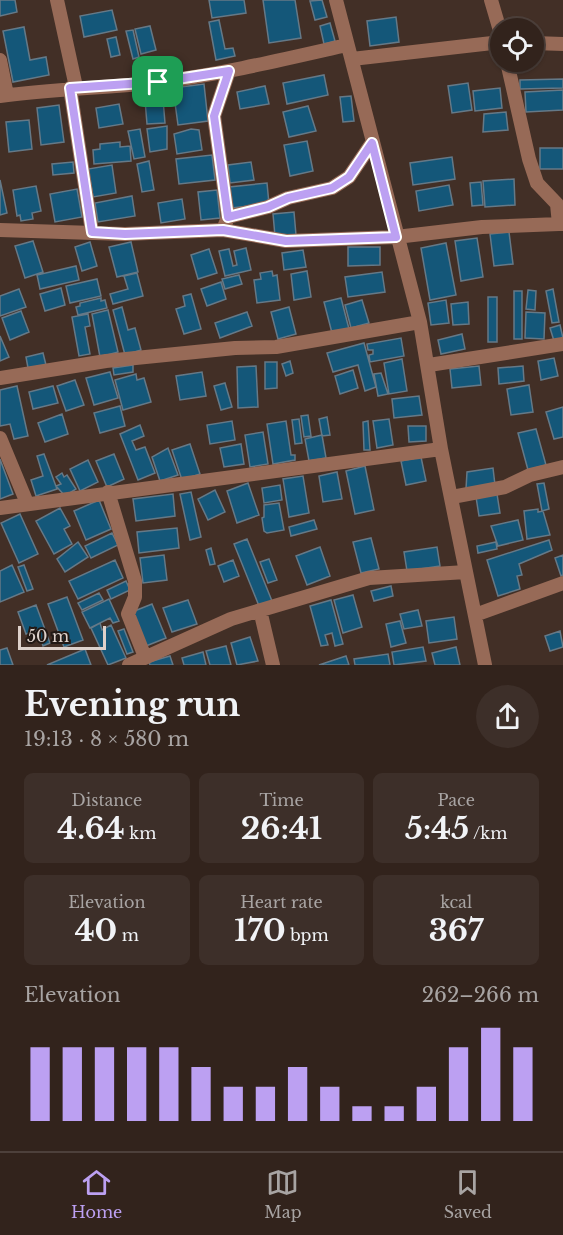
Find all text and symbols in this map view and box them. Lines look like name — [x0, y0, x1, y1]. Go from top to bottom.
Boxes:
map controls — [490, 18, 544, 72]
button: locate — [490, 18, 544, 72]
pin — [132, 56, 183, 107]
icon: arrive — [141, 65, 174, 98]
scale bar — [18, 623, 106, 650]
text: 50 m — [27, 626, 69, 646]
text: Evening run — [24, 684, 240, 725]
button: share — [476, 685, 539, 748]
text: 19:13 · 8 × 580 m — [24, 727, 189, 751]
text: Distance — [72, 790, 142, 810]
text: Time — [259, 790, 304, 810]
text: Pace — [437, 790, 475, 810]
text: 4.64 — [57, 810, 125, 847]
text: 26:41 — [241, 810, 322, 847]
text: 5:45 — [405, 810, 469, 847]
text: km — [125, 823, 156, 843]
text: /km — [469, 823, 507, 843]
text: Elevation — [68, 892, 145, 912]
text: Heart rate — [240, 892, 323, 912]
text: kcal — [440, 892, 472, 912]
text: 40 — [75, 912, 117, 949]
text: 170 — [234, 912, 286, 949]
text: 367 — [429, 912, 484, 949]
text: m — [117, 925, 139, 945]
text: bpm — [286, 925, 329, 945]
text: Elevation — [24, 983, 121, 1007]
text: 262–266 m — [422, 983, 539, 1007]
tab: Home — [71, 1166, 122, 1222]
tab: Map — [264, 1166, 302, 1222]
tab: Saved — [444, 1166, 492, 1222]

